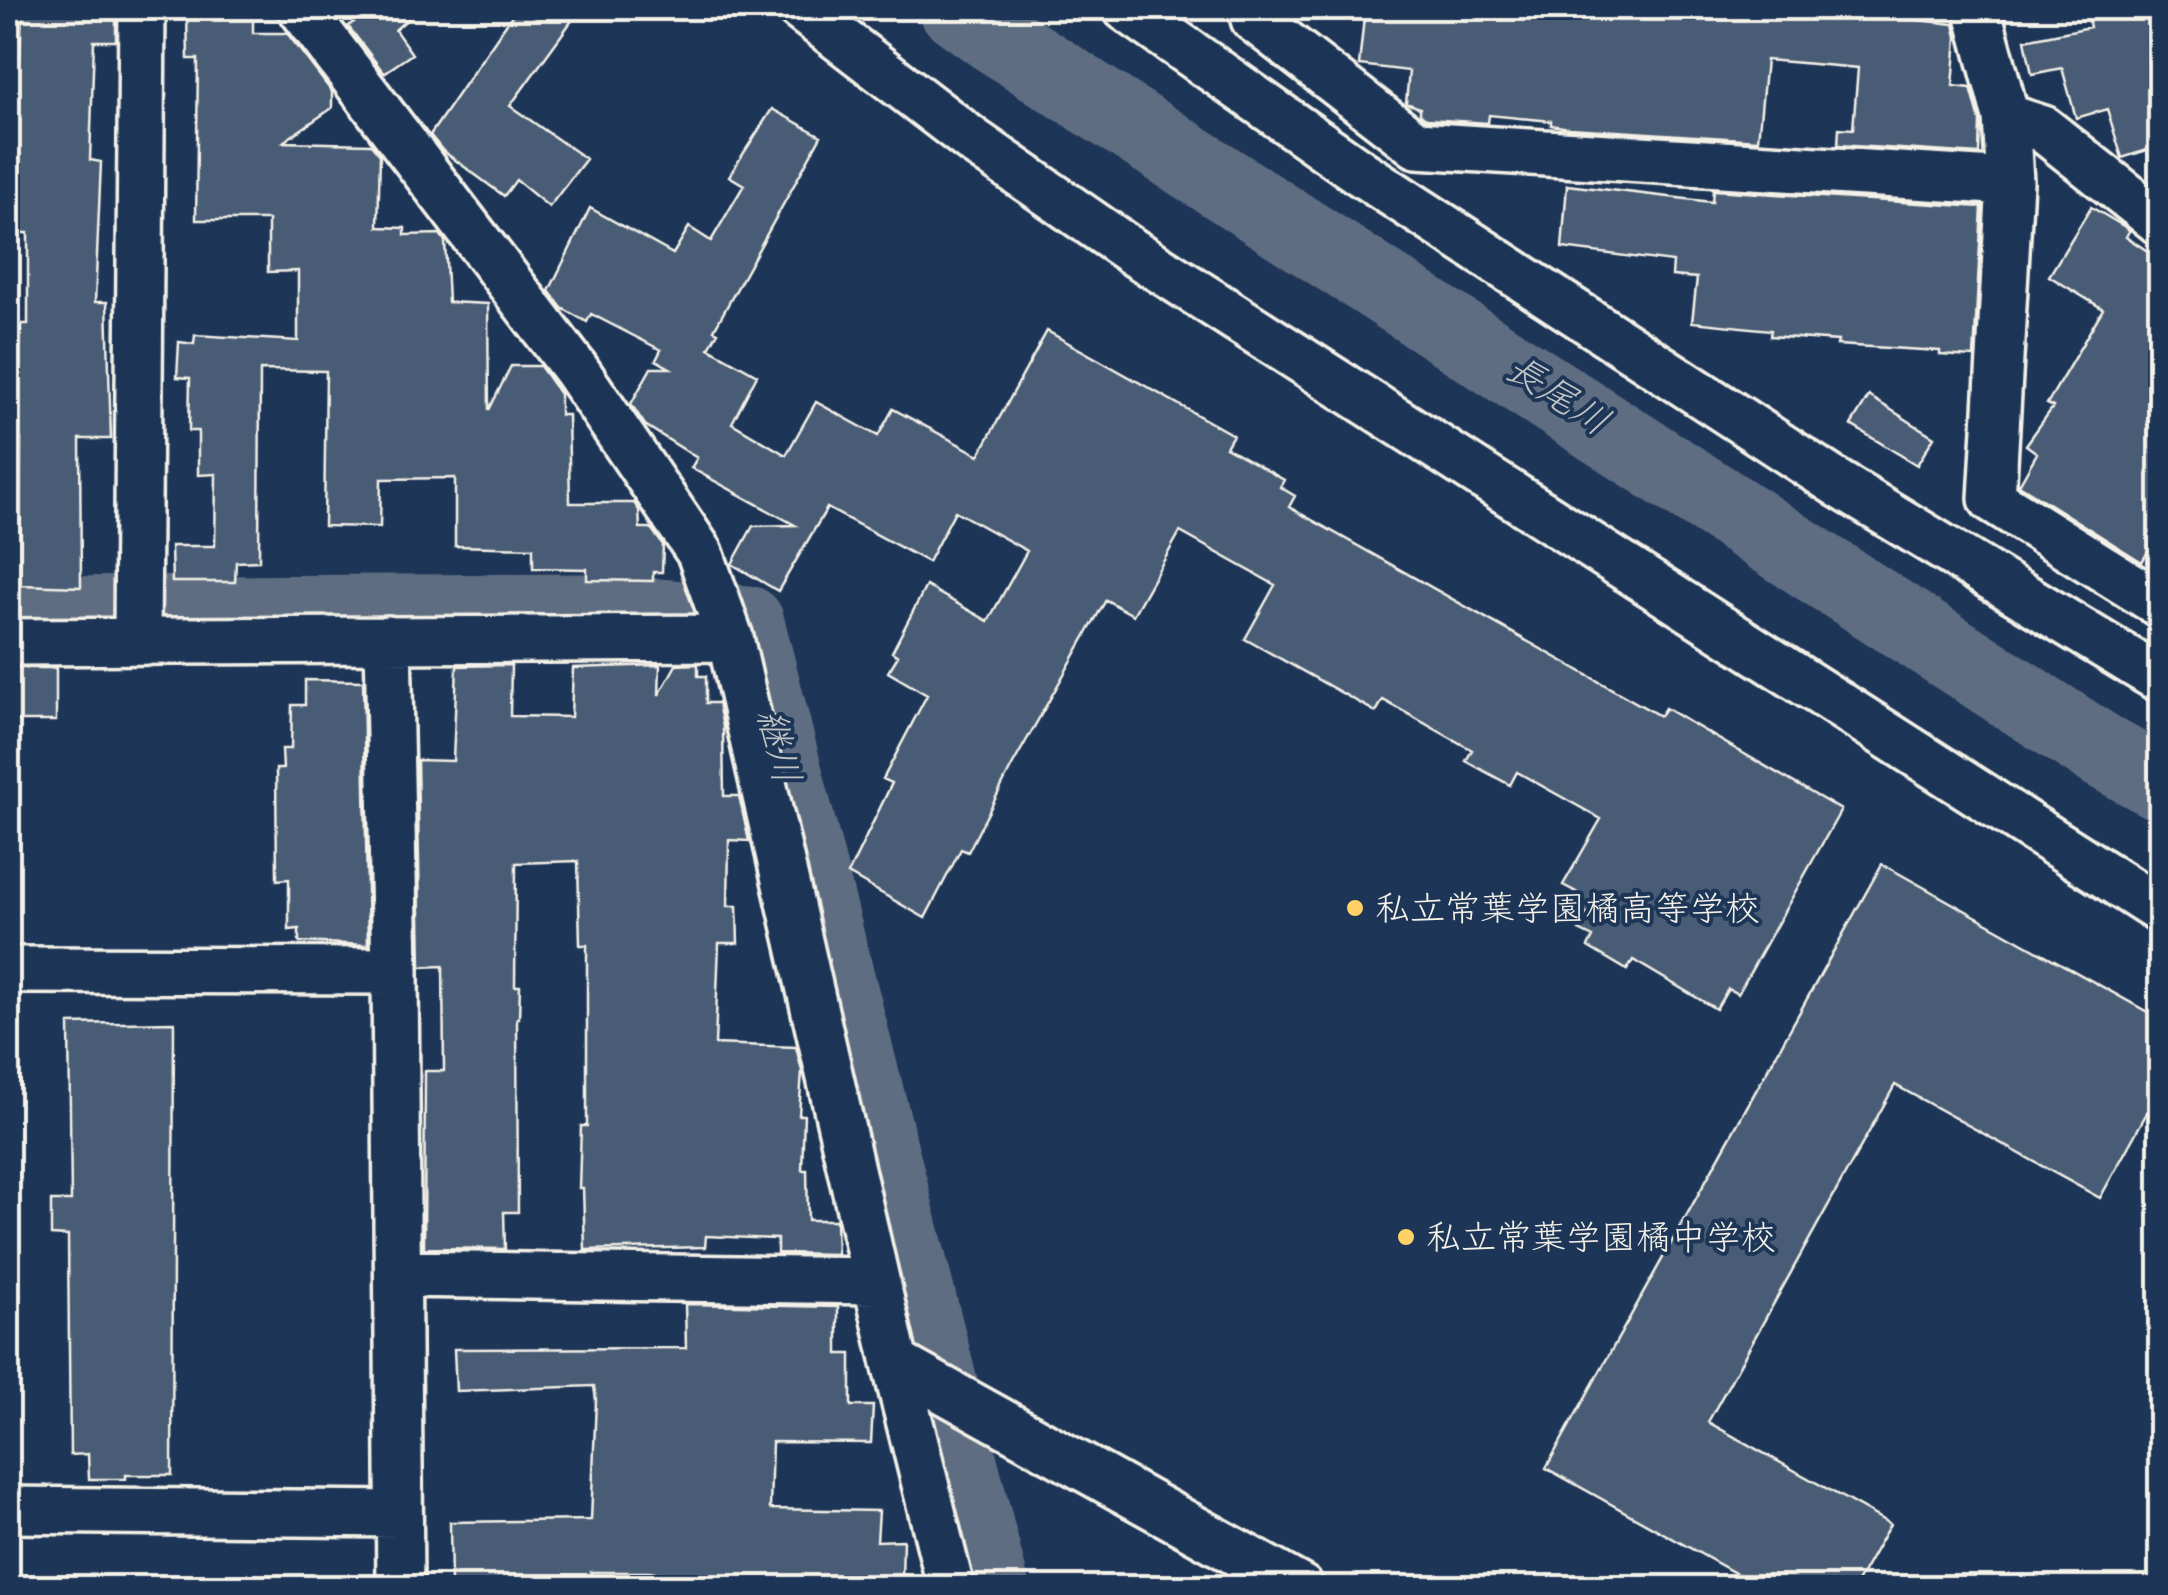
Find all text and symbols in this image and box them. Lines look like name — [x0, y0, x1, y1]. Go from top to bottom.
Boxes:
water label: 長尾川 — [1492, 336, 1624, 454]
water label: 継川 — [737, 701, 821, 791]
place label: 私立常葉学園橘高等学校 — [1375, 877, 1760, 939]
marker: 私立常葉学園橘高等学校 — [1344, 897, 1366, 919]
place label: 私立常葉学園橘中学校 — [1426, 1206, 1776, 1268]
marker: 私立常葉学園橘中学校 — [1395, 1226, 1417, 1248]

